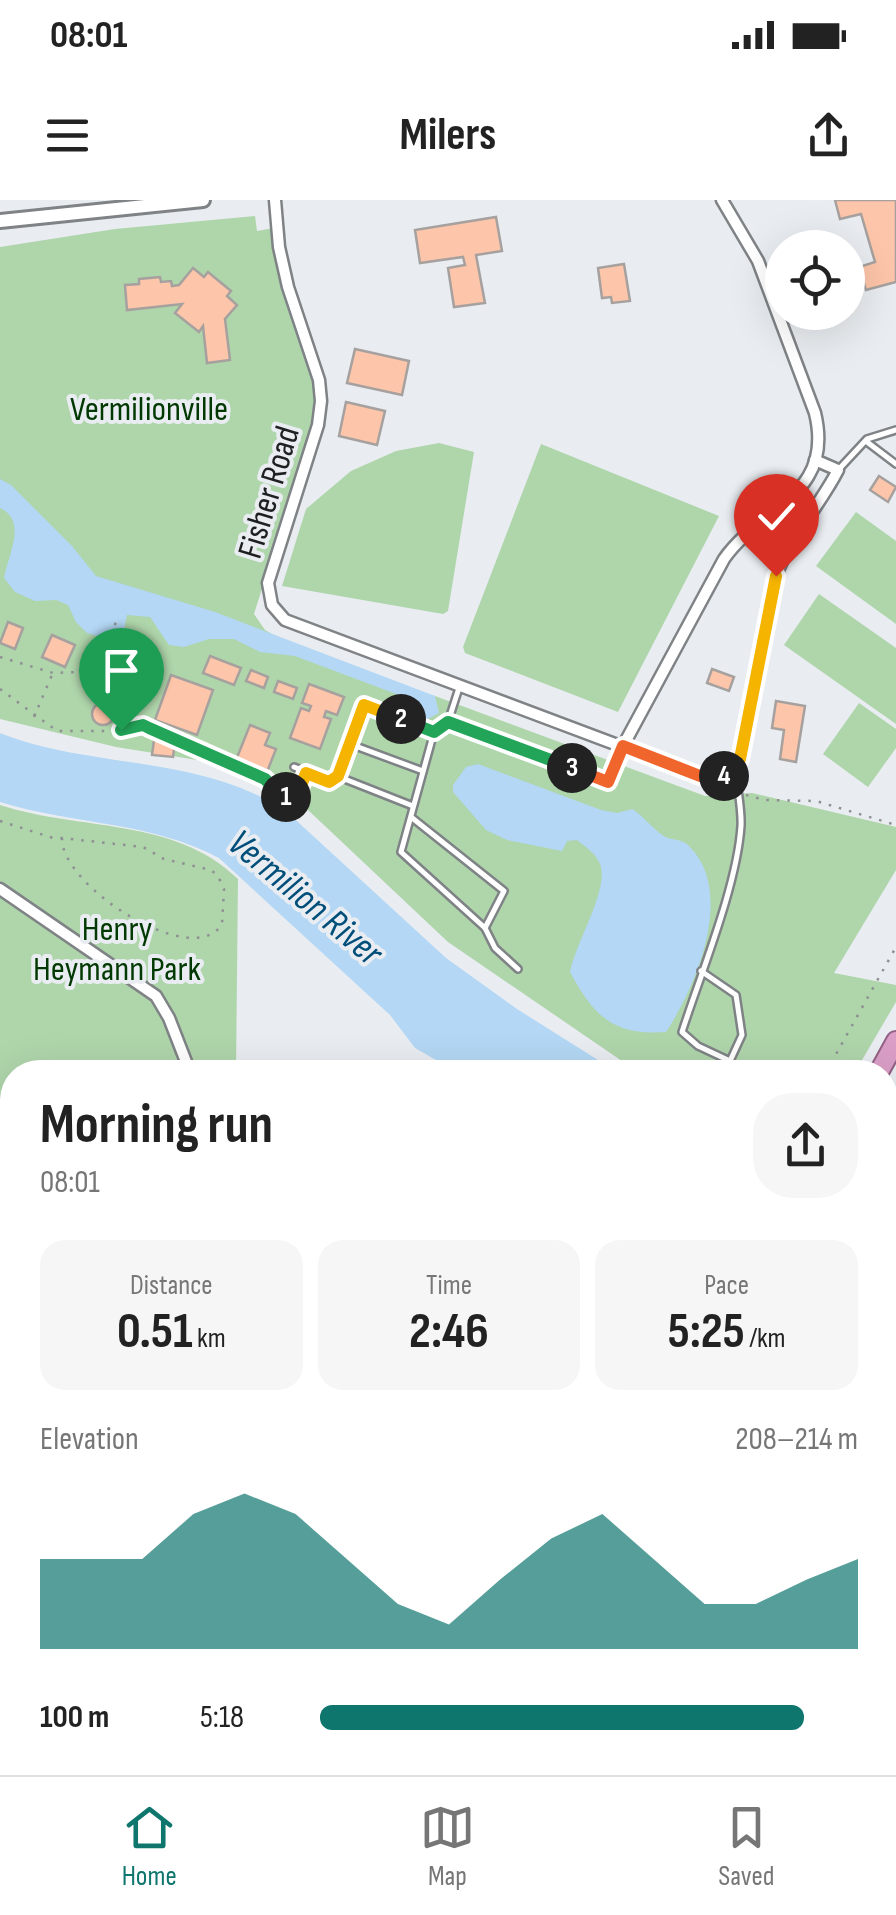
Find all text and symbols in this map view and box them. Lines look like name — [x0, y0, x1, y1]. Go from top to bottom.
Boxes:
text: 08:01 — [50, 13, 128, 58]
icon: menu — [40, 108, 95, 163]
text: Milers — [400, 108, 496, 163]
icon: share — [801, 108, 856, 163]
map controls — [765, 230, 865, 330]
button: locate — [765, 230, 865, 330]
park label: Vermilionville — [70, 388, 228, 431]
street label: Fisher Road — [229, 421, 310, 564]
pin — [734, 474, 819, 577]
icon: check — [749, 489, 804, 544]
pin — [79, 628, 164, 731]
icon: arrive — [94, 643, 149, 698]
pin: 2 — [376, 694, 426, 744]
text: 2 — [395, 702, 407, 735]
pin: 3 — [547, 743, 597, 793]
text: 3 — [566, 751, 578, 784]
pin: 4 — [699, 751, 749, 801]
text: 4 — [717, 759, 731, 792]
pin: 1 — [261, 772, 311, 822]
text: 1 — [281, 780, 291, 813]
water label: Vermilion River — [219, 821, 392, 976]
park label: Henry Heymann Park — [33, 908, 202, 991]
text: Morning run — [40, 1092, 273, 1159]
button: share — [753, 1093, 858, 1198]
text: 08:01 — [40, 1163, 100, 1202]
text: Distance — [130, 1269, 213, 1302]
text: Time — [426, 1269, 472, 1302]
text: Pace — [704, 1269, 749, 1302]
text: 0.51 — [117, 1302, 193, 1362]
text: 2:46 — [409, 1302, 489, 1362]
text: 5:25 — [668, 1302, 745, 1362]
text: km — [193, 1322, 226, 1355]
text: /km — [745, 1322, 786, 1355]
text: Elevation — [40, 1420, 139, 1459]
text: 208–214 m — [735, 1420, 858, 1459]
text: 100 m — [40, 1698, 109, 1737]
text: 5:18 — [200, 1698, 244, 1737]
tab: Home — [122, 1800, 177, 1893]
tab: Map — [420, 1800, 475, 1893]
tab: Saved — [718, 1800, 774, 1893]

